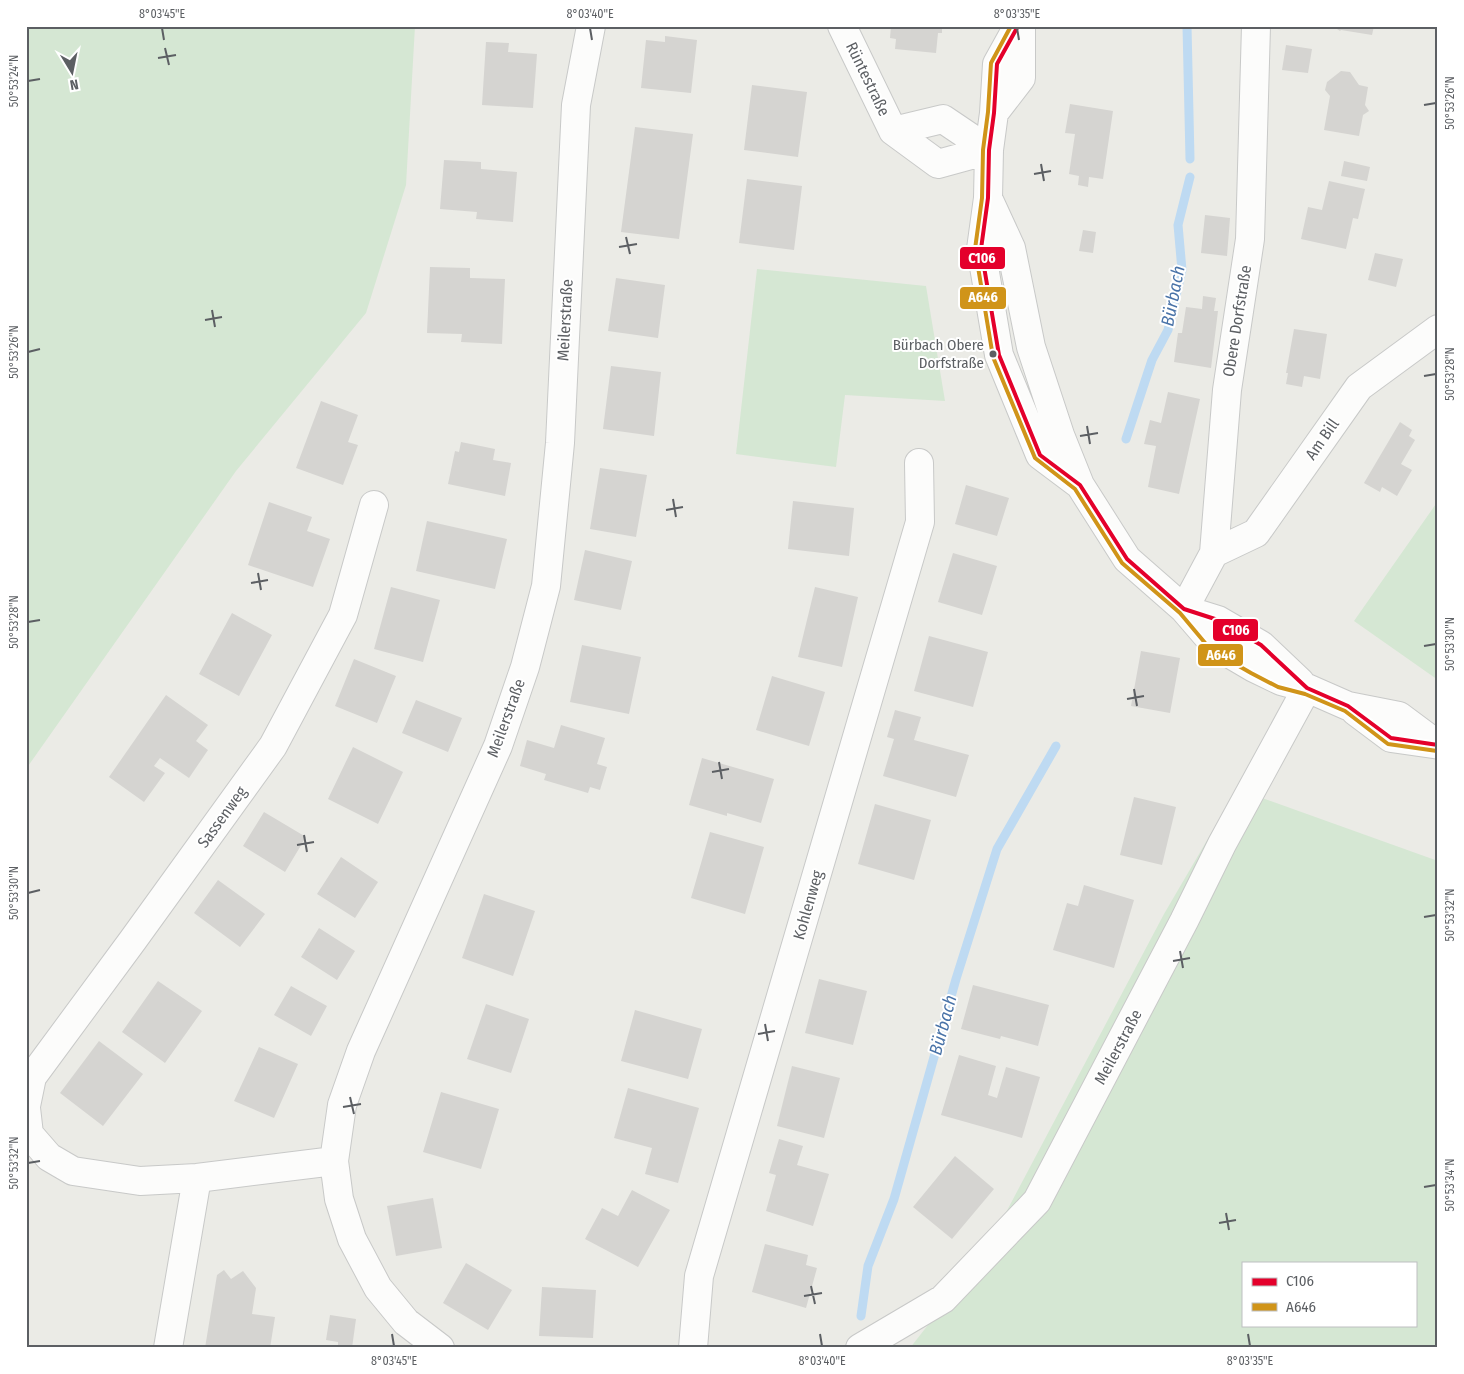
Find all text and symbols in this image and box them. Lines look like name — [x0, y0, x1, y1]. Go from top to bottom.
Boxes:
text: 8°03'45"E — [139, 7, 185, 21]
text: 8°03'40"E — [566, 7, 614, 21]
text: 8°03'35"E — [994, 7, 1041, 21]
street label: Rüntestraße — [842, 39, 894, 119]
north arrow — [48, 48, 98, 98]
text: 50°53'24"N — [7, 55, 21, 107]
text: N — [69, 75, 80, 93]
text: 50°53'26"N — [1443, 76, 1457, 130]
line badge: C106 — [959, 246, 1006, 270]
text: C106 — [968, 250, 996, 267]
water label: Bürbach — [1156, 264, 1190, 328]
street label: Obere Dorfstraße — [1219, 264, 1255, 378]
street label: Meilerstraße — [553, 278, 577, 362]
line badge: A646 — [959, 286, 1007, 310]
text: A646 — [967, 289, 998, 306]
text: 50°53'26"N — [7, 325, 21, 379]
place label: Bürbach Obere Dorfstraße — [893, 336, 984, 372]
text: 50°53'28"N — [1443, 347, 1457, 401]
marker: Bürbach Obere Dorfstraße — [988, 349, 998, 359]
street label: Am Bill — [1301, 415, 1343, 463]
text: 50°53'28"N — [7, 595, 21, 649]
text: 50°53'30"N — [1443, 617, 1457, 671]
line badge: C106 — [1212, 618, 1259, 642]
text: C106 — [1222, 622, 1250, 639]
line badge: A646 — [1197, 643, 1244, 667]
text: A646 — [1205, 647, 1236, 664]
street label: Meilerstraße — [483, 676, 529, 760]
street label: Sassenweg — [193, 782, 251, 851]
text: 50°53'30"N — [7, 866, 21, 920]
street label: Kohlenweg — [789, 868, 827, 942]
text: 50°53'32"N — [1443, 888, 1457, 942]
water label: Bürbach — [924, 993, 962, 1057]
street label: Meilerstraße — [1090, 1006, 1146, 1088]
text: 50°53'32"N — [7, 1136, 21, 1190]
text: 50°53'34"N — [1443, 1158, 1457, 1212]
legend — [1242, 1262, 1416, 1326]
text: C106 — [1286, 1272, 1314, 1290]
text: A646 — [1286, 1298, 1316, 1316]
text: 8°03'45"E — [371, 1354, 417, 1368]
text: 8°03'40"E — [798, 1354, 846, 1368]
text: 8°03'35"E — [1227, 1354, 1274, 1368]

